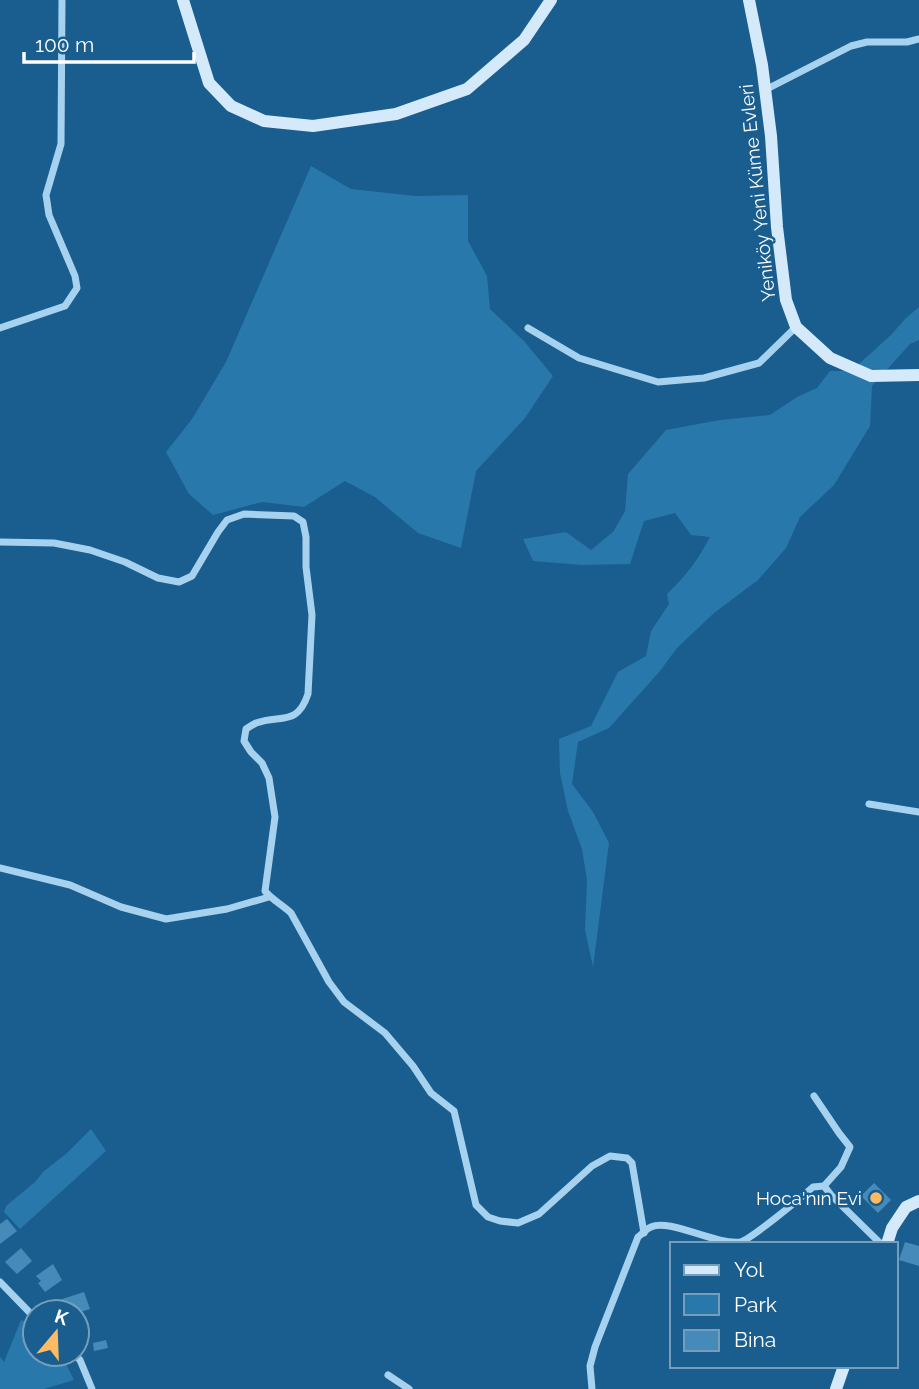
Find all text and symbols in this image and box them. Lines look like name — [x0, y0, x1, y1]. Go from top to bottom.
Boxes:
scale bar — [24, 21, 194, 65]
text: 100 m — [35, 32, 94, 57]
street label: Yeniköy Yeni Küme Evleri — [735, 83, 779, 303]
place label: Hoca'nın Evi — [756, 1187, 862, 1209]
marker: Hoca'nın Evi — [868, 1190, 884, 1206]
legend — [670, 1242, 898, 1368]
text: Yol — [734, 1257, 764, 1282]
text: Park — [734, 1292, 777, 1317]
north arrow — [21, 1298, 91, 1368]
text: K — [52, 1304, 71, 1329]
text: Bina — [734, 1327, 776, 1352]

